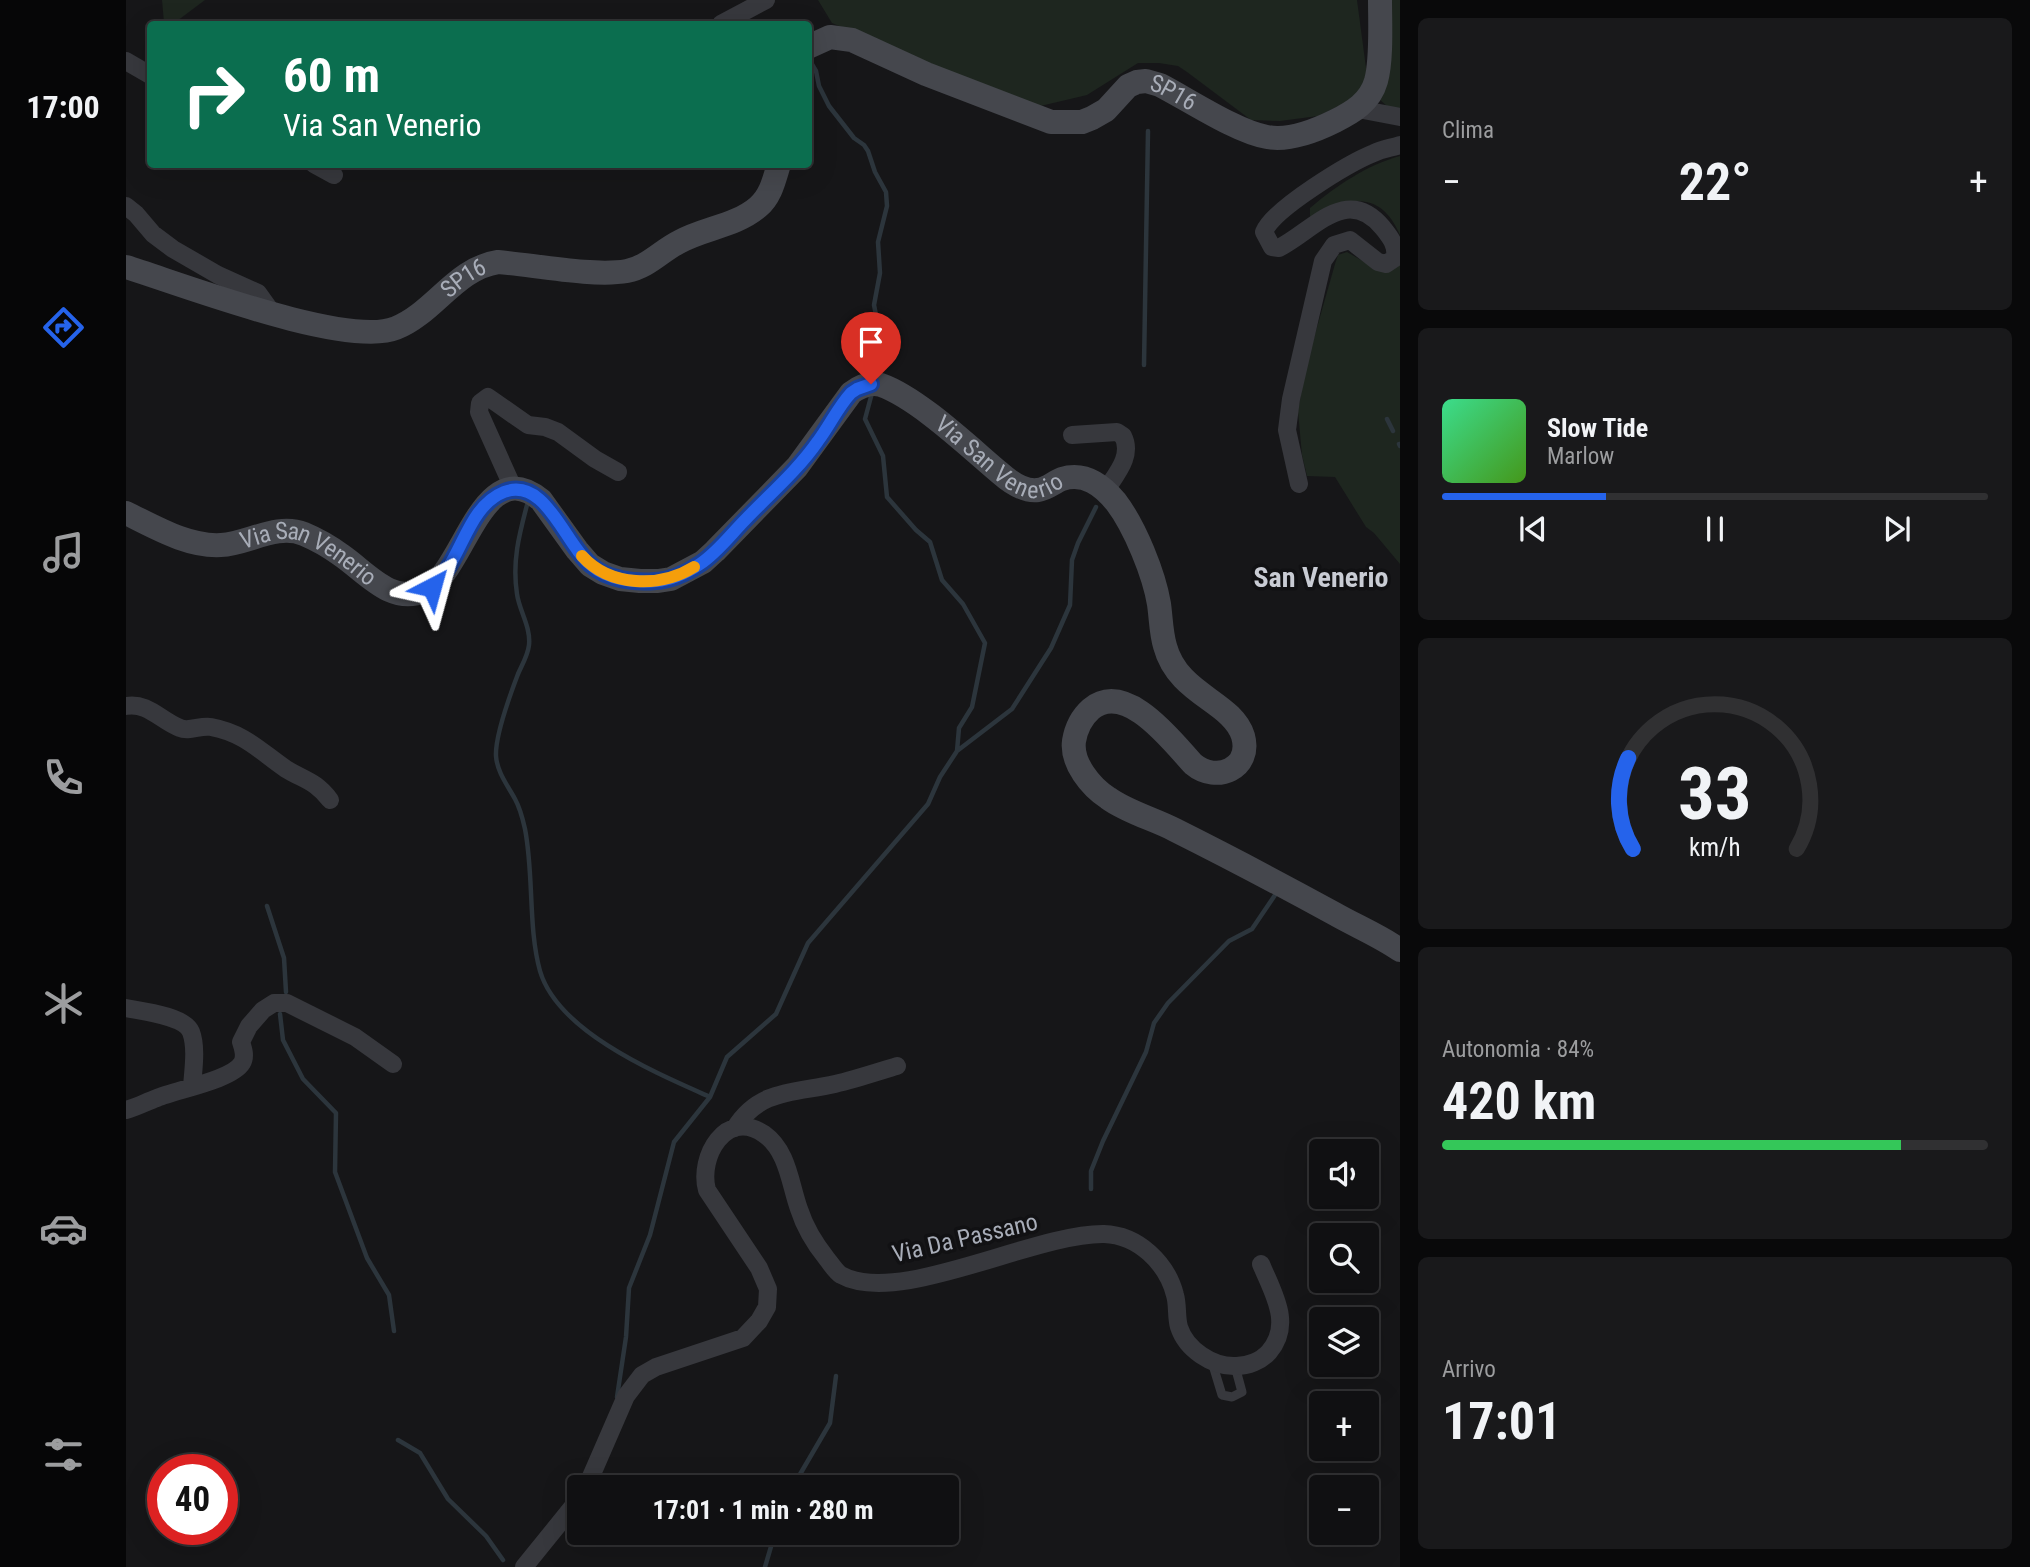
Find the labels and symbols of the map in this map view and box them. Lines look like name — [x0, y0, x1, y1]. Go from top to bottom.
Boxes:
street label: SP16 — [1147, 69, 1202, 117]
street label: SP16 — [435, 252, 490, 304]
pin — [841, 312, 901, 384]
street label: Via San Venerio — [930, 410, 1068, 505]
street label: Via San Venerio — [237, 517, 382, 592]
position arrow — [395, 550, 469, 624]
district label: San Venerio — [1254, 561, 1388, 594]
street label: Via Da Passano — [890, 1208, 1040, 1268]
speed limit sign: 40 — [147, 1454, 238, 1545]

